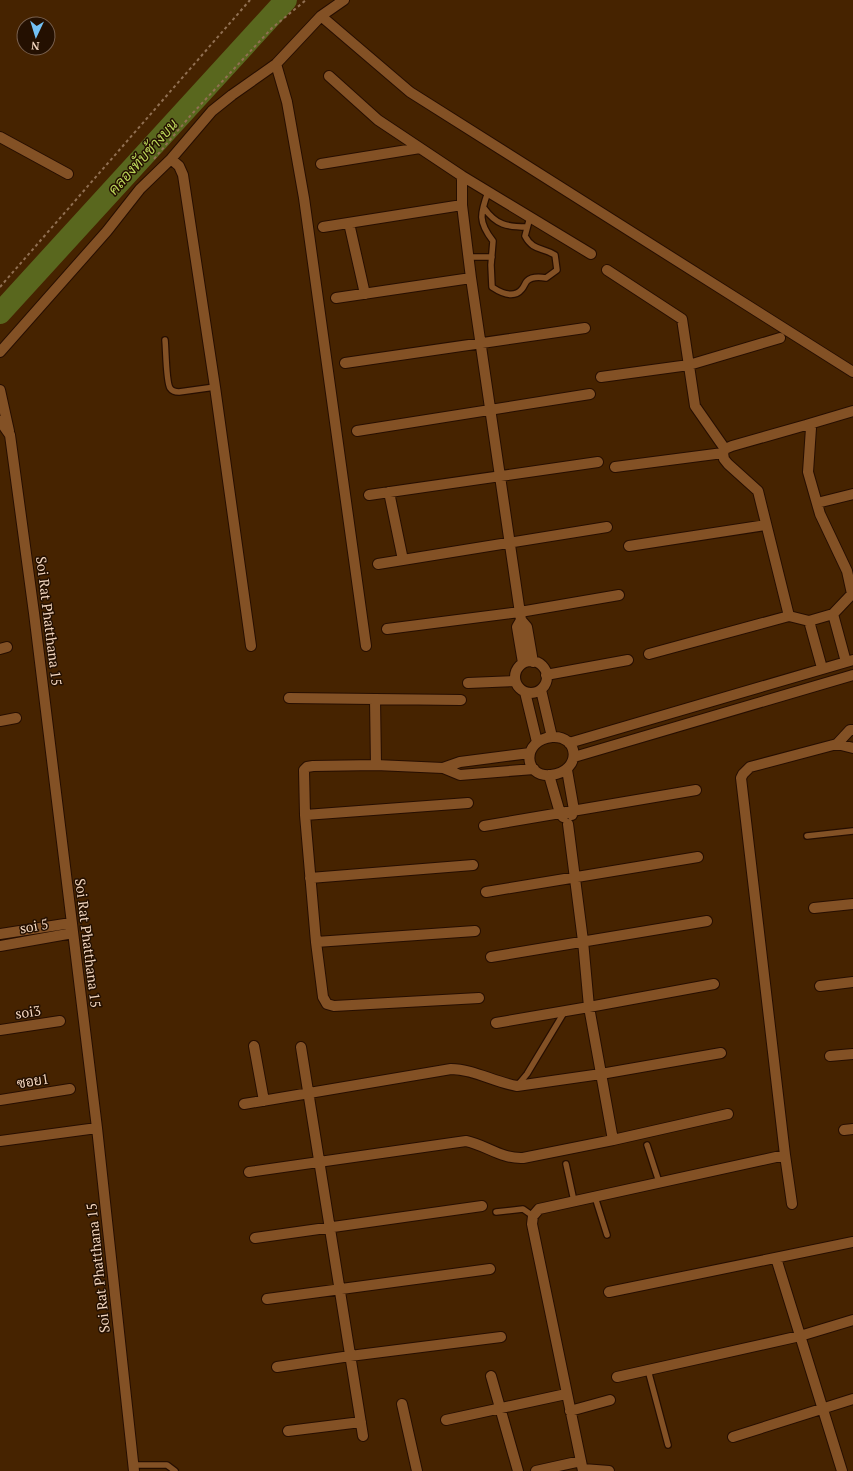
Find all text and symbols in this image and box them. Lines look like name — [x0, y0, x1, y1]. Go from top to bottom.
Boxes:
north arrow — [16, 16, 56, 56]
text: N — [30, 39, 40, 53]
water label: คลองทับช้างบน — [103, 114, 182, 198]
street label: Soi Rat Phatthana 15 — [32, 555, 67, 687]
street label: Soi Rat Phatthana 15 — [71, 877, 106, 1009]
street label: soi 5 — [18, 914, 50, 937]
street label: soi3 — [14, 1000, 42, 1023]
street label: ซอย1 — [15, 1069, 50, 1092]
street label: Soi Rat Phatthana 15 — [81, 1202, 114, 1334]

